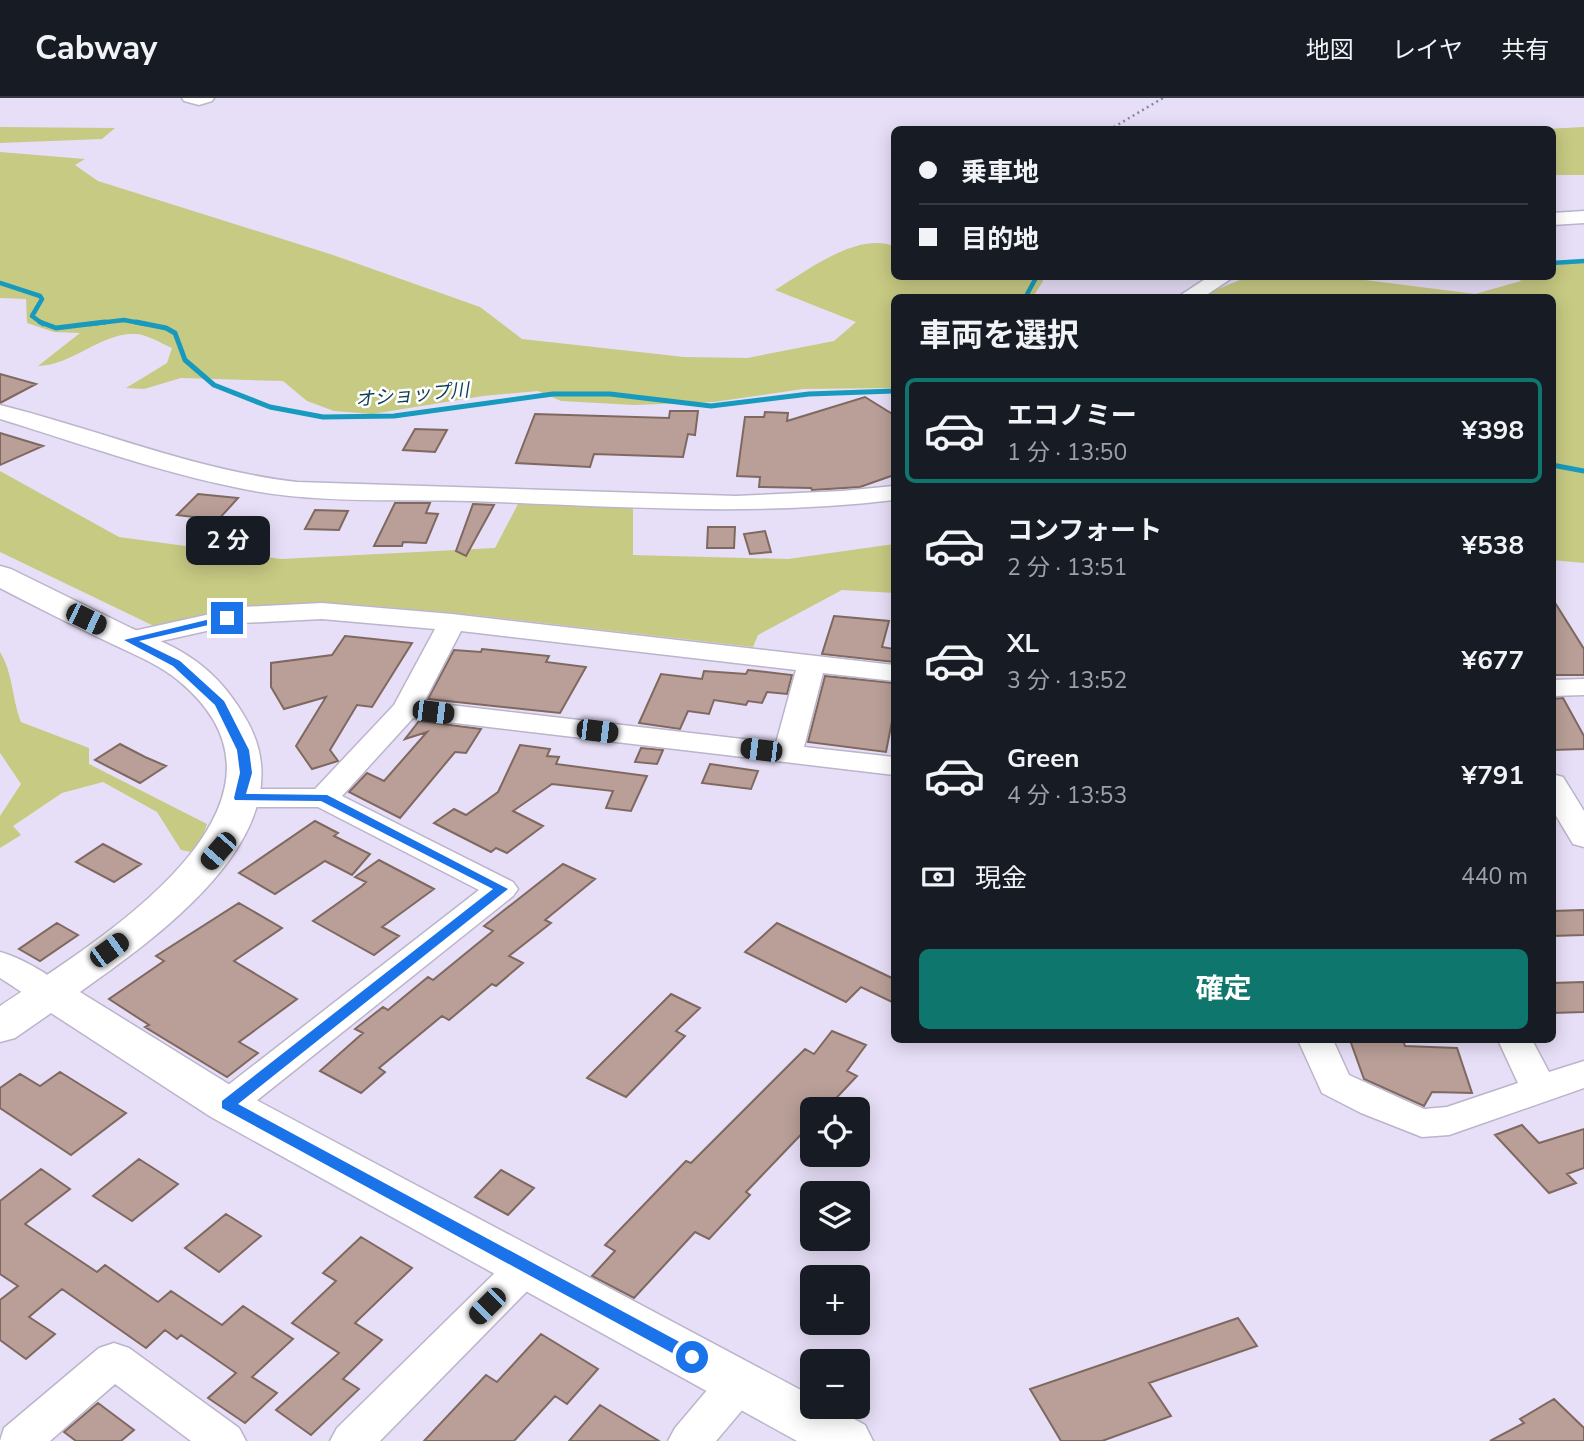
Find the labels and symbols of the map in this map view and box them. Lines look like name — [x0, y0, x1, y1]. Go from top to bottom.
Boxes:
water label: オショップ川 — [354, 377, 472, 413]
callout: 2 分 — [185, 517, 269, 566]
car — [63, 600, 110, 638]
route end — [211, 602, 243, 634]
car — [411, 699, 456, 725]
car — [575, 718, 620, 744]
car — [739, 737, 784, 763]
car — [197, 828, 240, 874]
car — [86, 929, 133, 971]
car — [465, 1284, 510, 1328]
route start — [676, 1341, 708, 1373]

